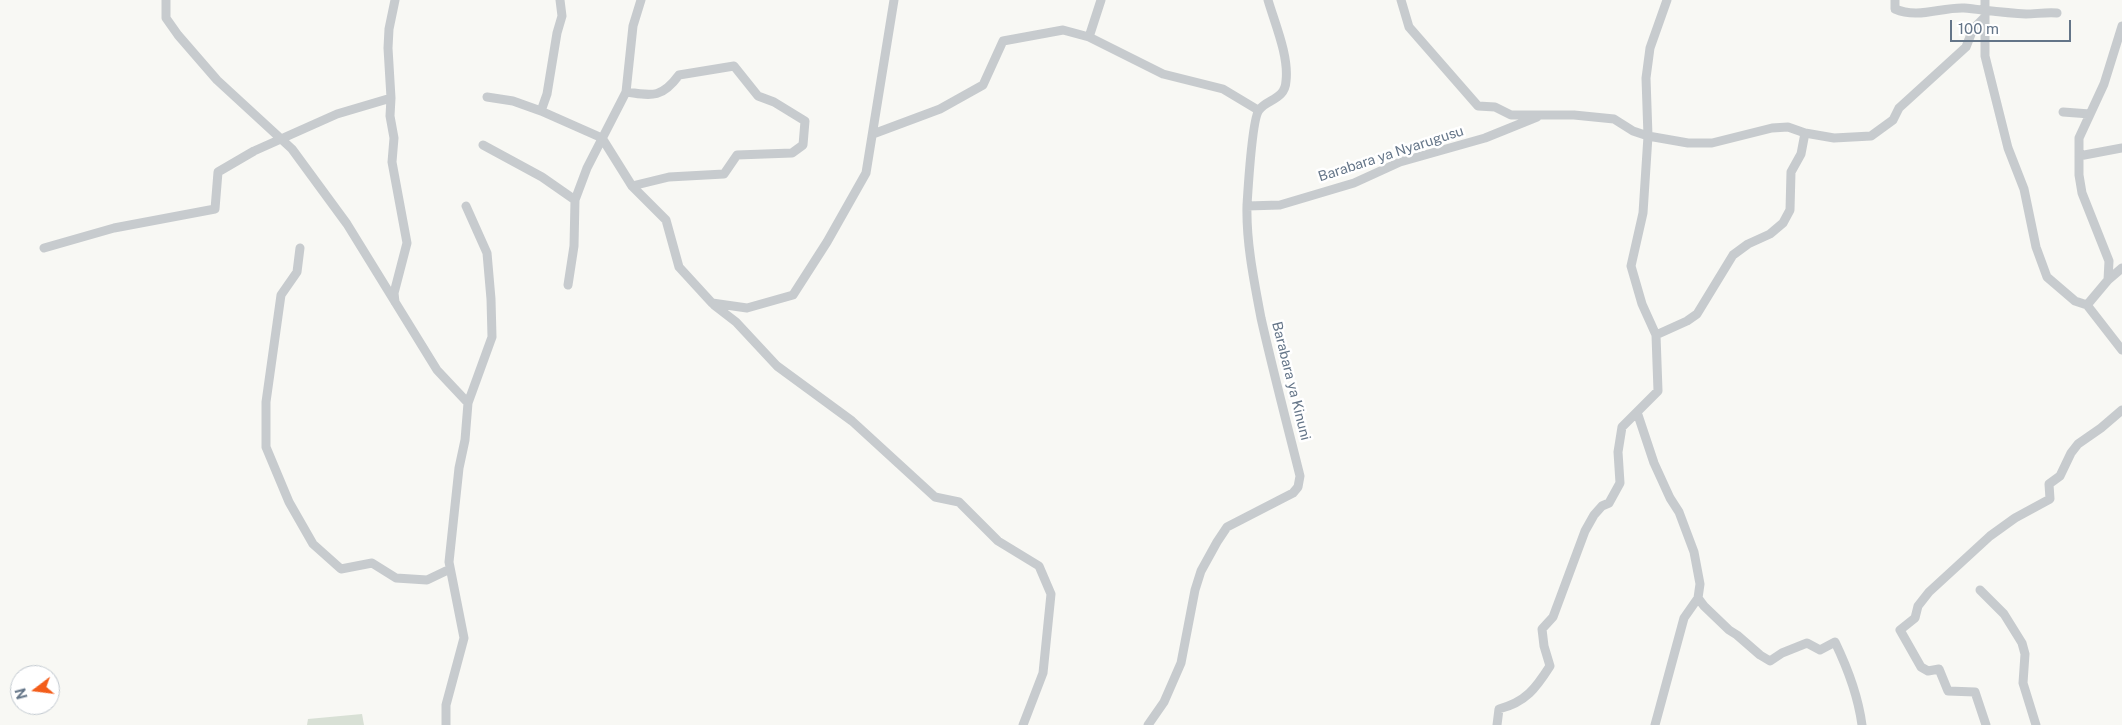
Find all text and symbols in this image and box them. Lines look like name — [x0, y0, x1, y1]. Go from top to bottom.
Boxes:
scale bar — [1952, 10, 2073, 42]
text: 100 m — [1958, 20, 1999, 37]
street label: Barabara ya Nyarugusu — [1316, 123, 1466, 185]
street label: Barabara ya Kinuni — [1268, 320, 1314, 442]
north arrow — [10, 665, 60, 715]
text: N — [12, 686, 31, 701]

